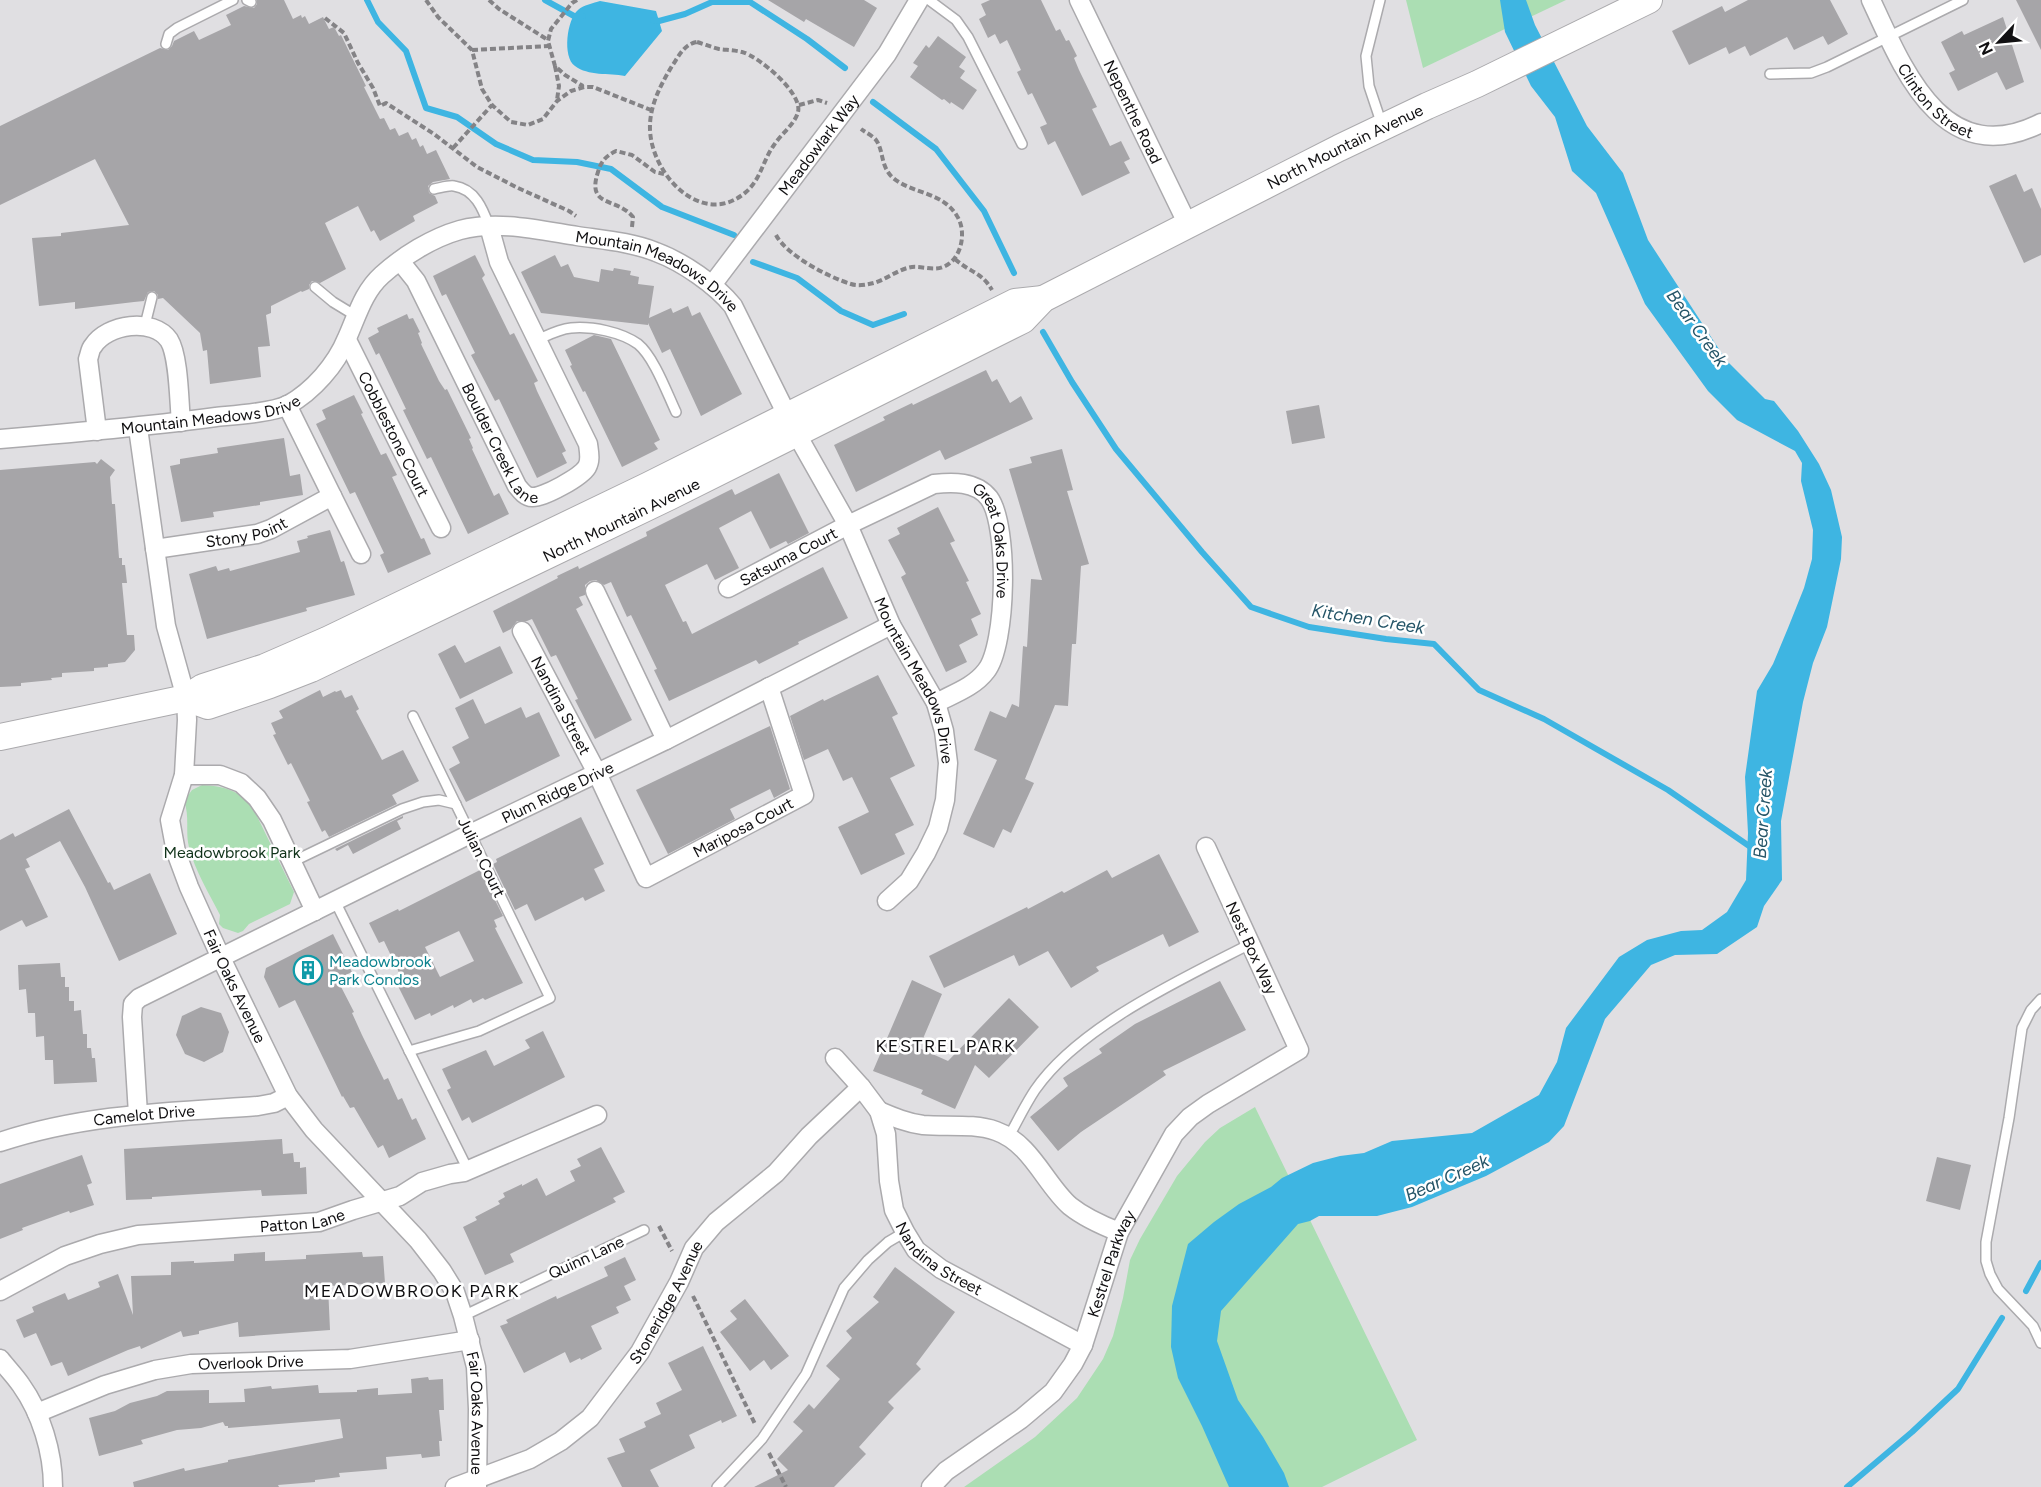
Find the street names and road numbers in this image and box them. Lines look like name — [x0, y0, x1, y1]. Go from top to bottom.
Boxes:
street label: Nepenthe Road — [1099, 57, 1166, 167]
street label: Clinton Street — [1894, 60, 1976, 142]
street label: Meadowlark Way — [774, 90, 863, 199]
street label: North Mountain Avenue — [1264, 100, 1426, 193]
street label: Mountain Meadows Drive — [574, 227, 743, 316]
street label: Cobblestone Court — [354, 368, 433, 500]
street label: Boulder Creek Lane — [458, 380, 539, 507]
street label: Mountain Meadows Drive — [120, 391, 304, 438]
street label: North Mountain Avenue — [540, 474, 703, 566]
street label: Great Oaks Drive — [969, 479, 1012, 599]
street label: Stony Point — [204, 513, 290, 551]
street label: Satsuma Court — [736, 523, 840, 590]
street label: Mountain Meadows Drive — [870, 594, 957, 765]
street label: Nandina Street — [527, 653, 595, 758]
street label: Plum Ridge Drive — [499, 758, 617, 827]
street label: Mariposa Court — [690, 793, 797, 862]
street label: Julian Court — [454, 814, 509, 900]
street label: Nest Box Way — [1222, 899, 1282, 998]
street label: Fair Oaks Avenue — [199, 926, 270, 1046]
street label: Camelot Drive — [92, 1101, 196, 1130]
street label: Patton Lane — [259, 1205, 348, 1236]
street label: Kestrel Parkway — [1083, 1206, 1140, 1320]
street label: Nandina Street — [891, 1219, 986, 1299]
street label: Quinn Lane — [545, 1232, 627, 1283]
street label: Stoneridge Avenue — [625, 1236, 707, 1368]
street label: Fair Oaks Avenue — [462, 1349, 487, 1475]
street label: Overlook Drive — [198, 1351, 304, 1374]

